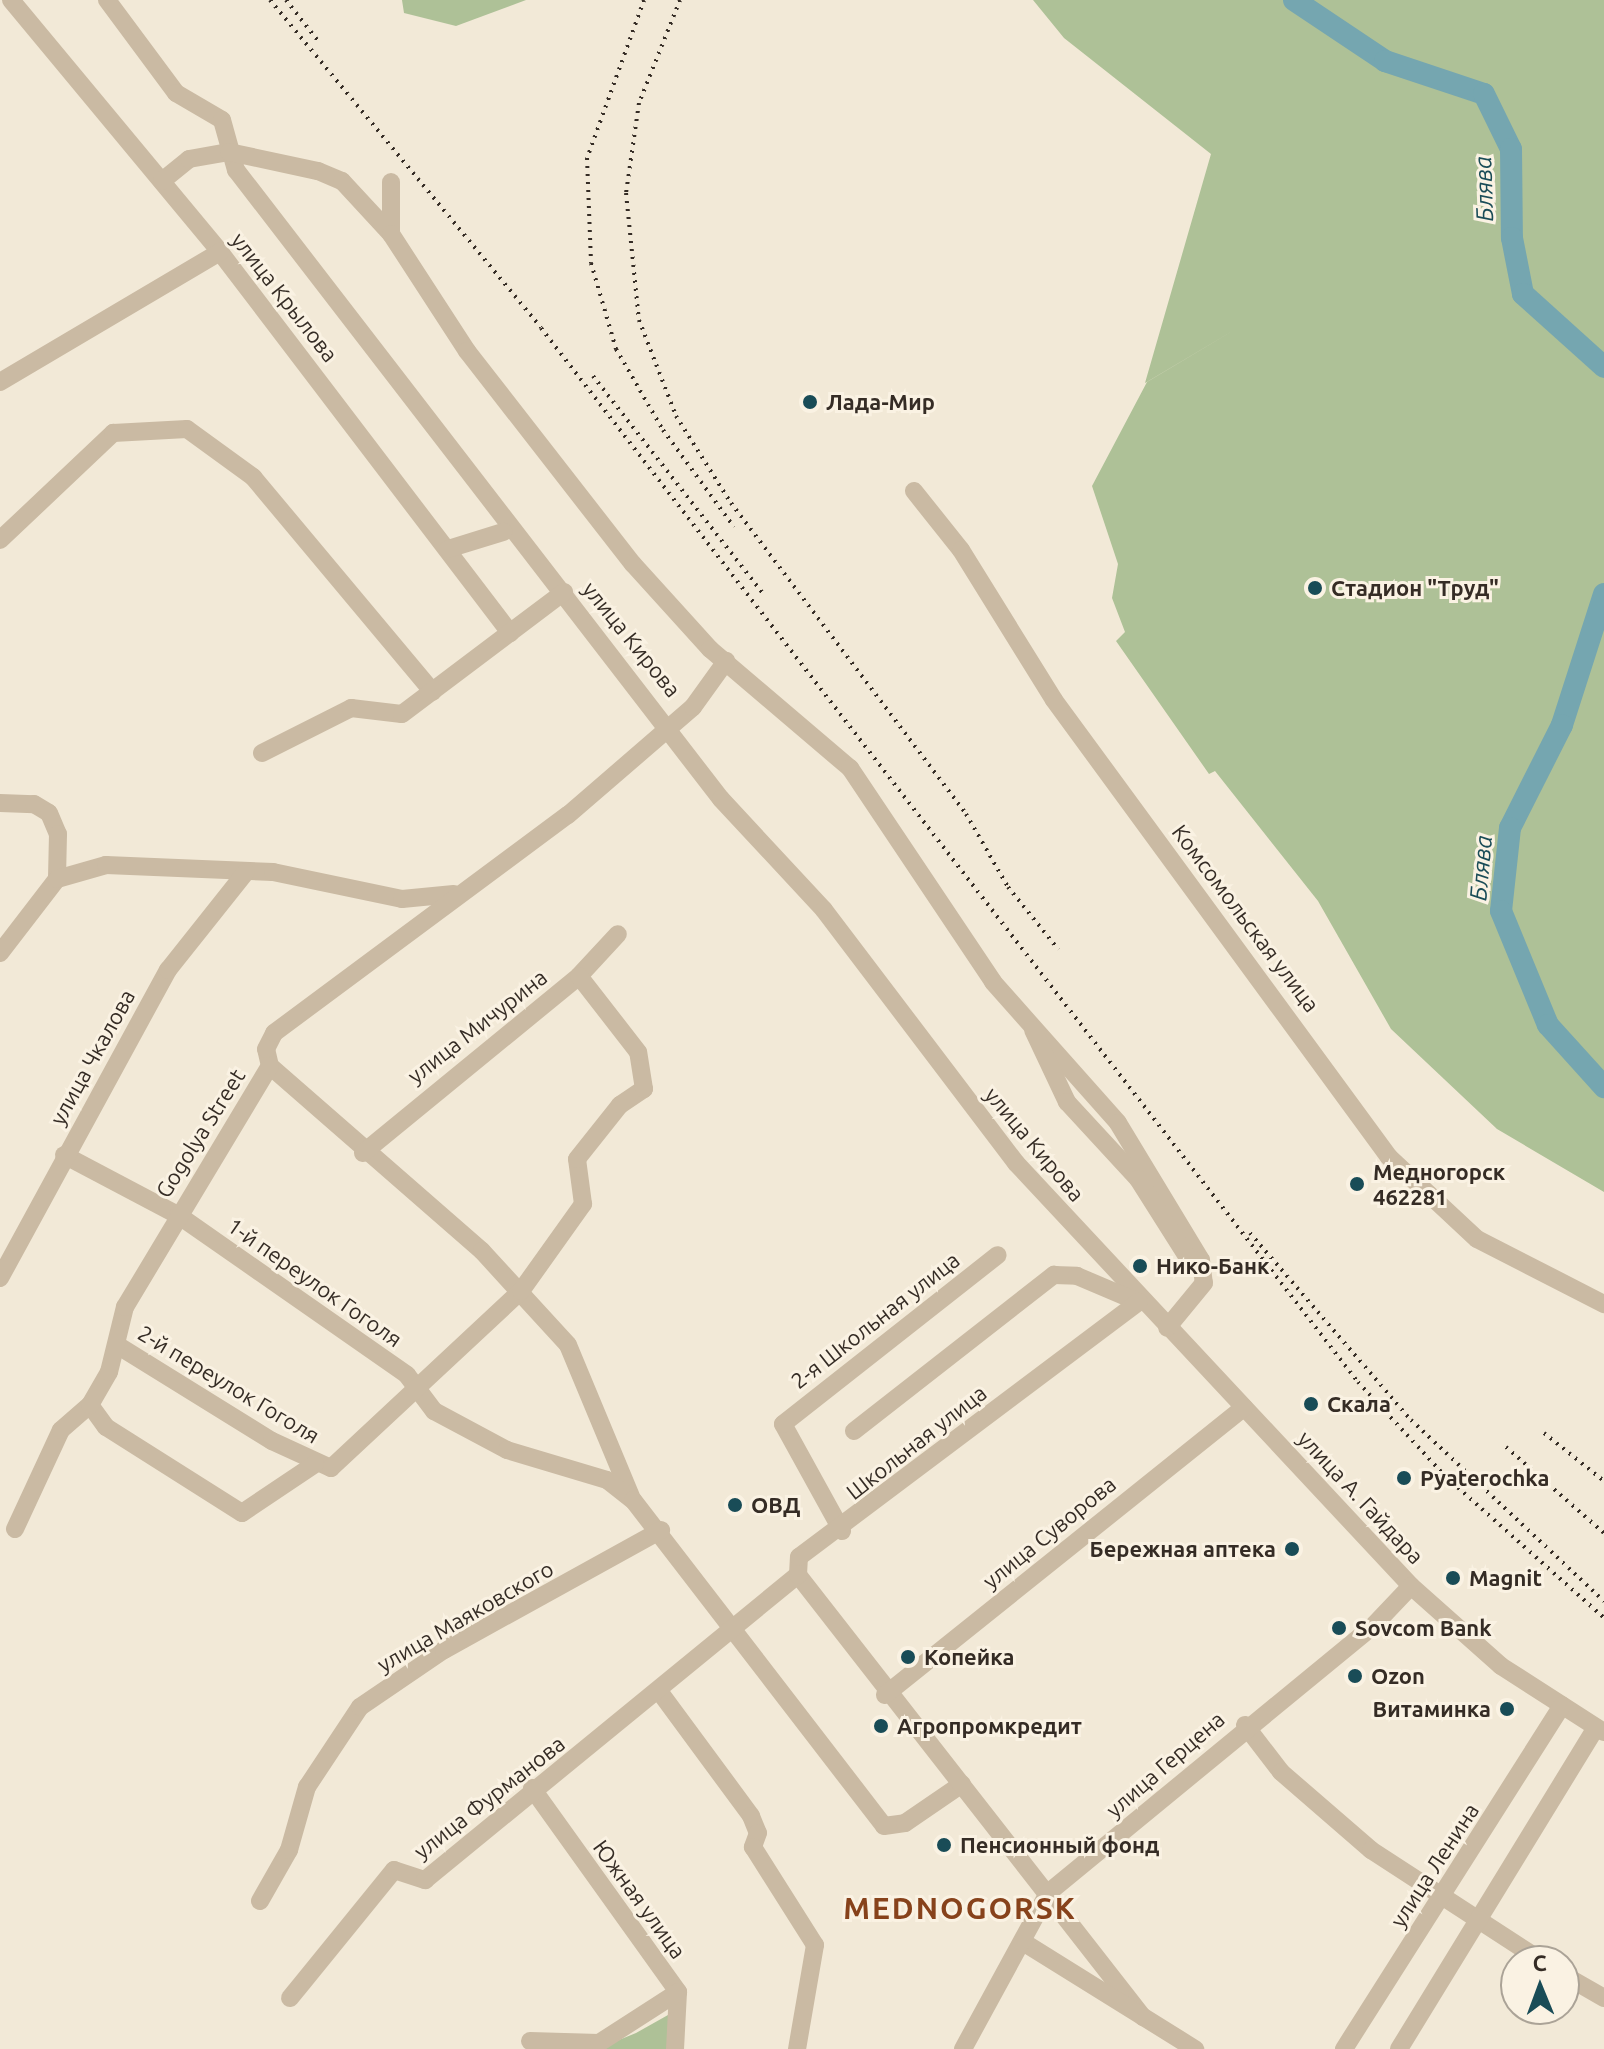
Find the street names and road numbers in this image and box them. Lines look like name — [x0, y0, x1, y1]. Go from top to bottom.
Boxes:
street label: улица Крылова — [226, 227, 344, 367]
street label: улица Кирова — [577, 576, 687, 702]
street label: Комсомольская улица — [1167, 819, 1325, 1017]
street label: улица Мичурина — [402, 963, 552, 1089]
street label: улица Чкалова — [44, 985, 140, 1129]
street label: Gogolya Street — [150, 1064, 250, 1202]
street label: улица Кирова — [980, 1082, 1090, 1206]
street label: 1-й переулок Гоголя — [223, 1212, 407, 1352]
street label: 2-я Школьная улица — [786, 1246, 964, 1394]
street label: 2-й переулок Гоголя — [133, 1319, 325, 1449]
street label: Школьная улица — [841, 1379, 991, 1505]
street label: улица А. Гайдара — [1293, 1425, 1429, 1569]
street label: улица Суворова — [977, 1470, 1121, 1594]
street label: улица Маяковского — [372, 1555, 558, 1677]
street label: улица Герцена — [1100, 1705, 1230, 1823]
street label: улица Фурманова — [408, 1730, 570, 1864]
street label: улица Ленина — [1384, 1798, 1484, 1932]
street label: Южная улица — [588, 1835, 692, 1963]

